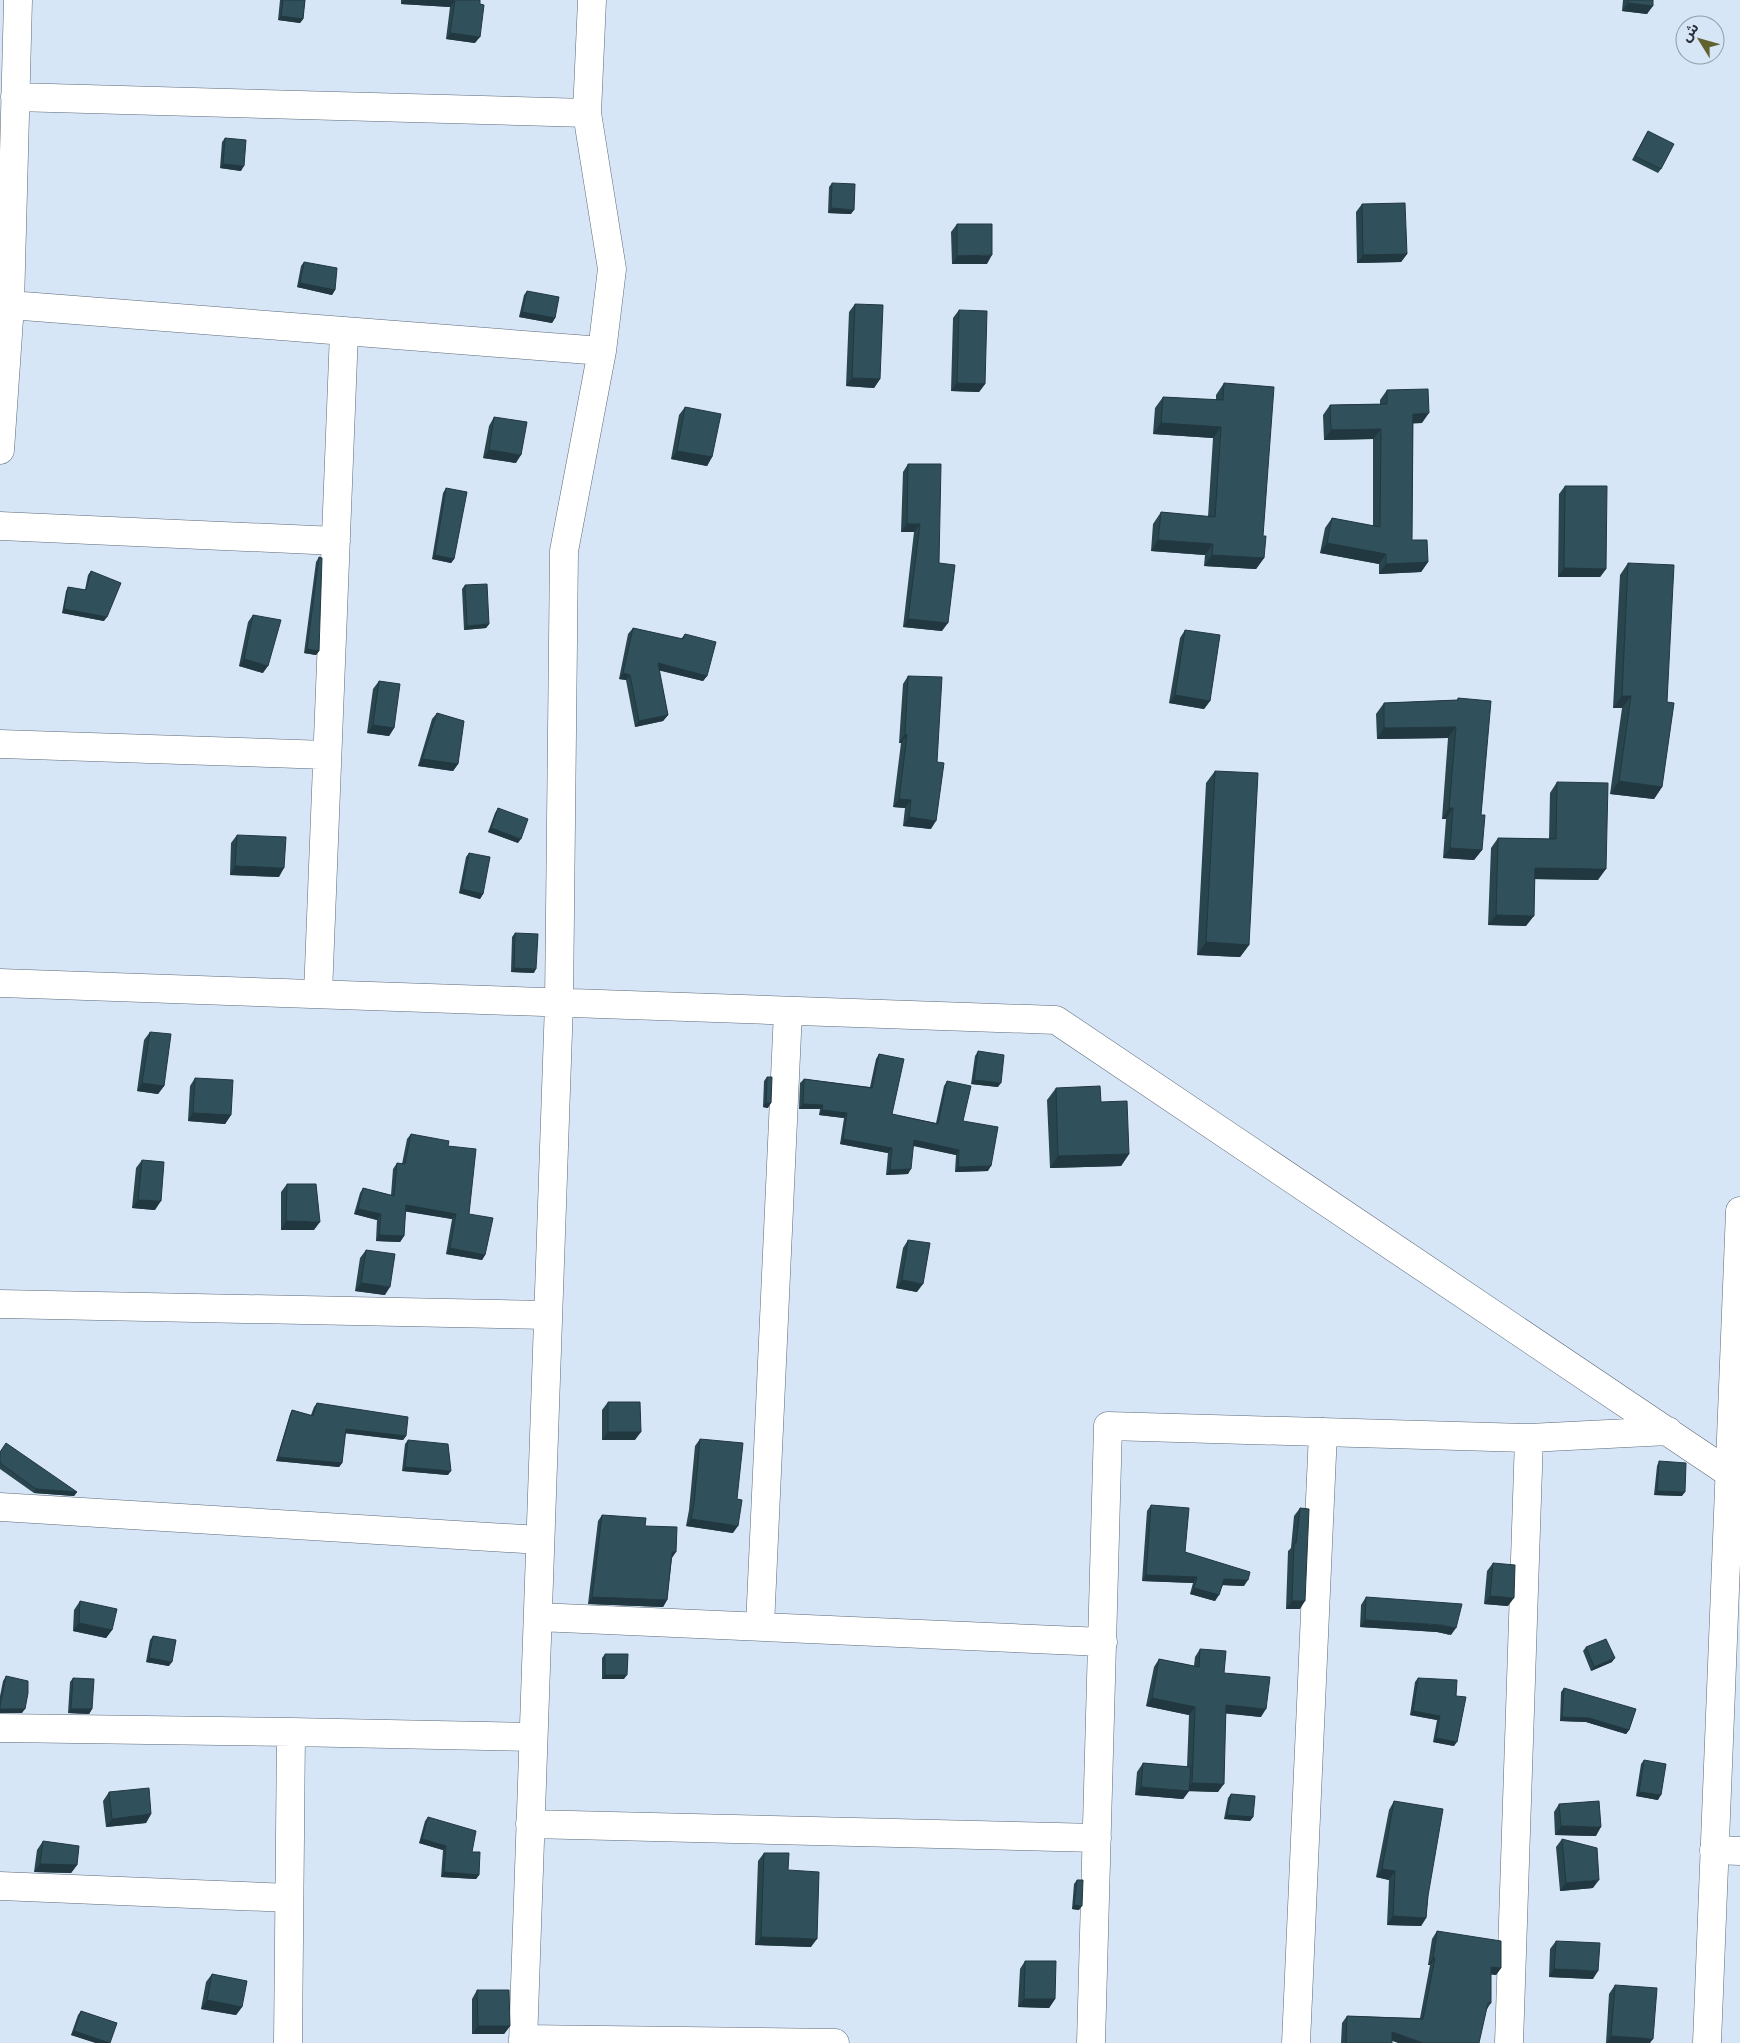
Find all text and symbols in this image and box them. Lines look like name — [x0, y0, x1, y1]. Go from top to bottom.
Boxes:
north arrow — [1675, 15, 1725, 65]
text: ش — [1677, 20, 1703, 45]

